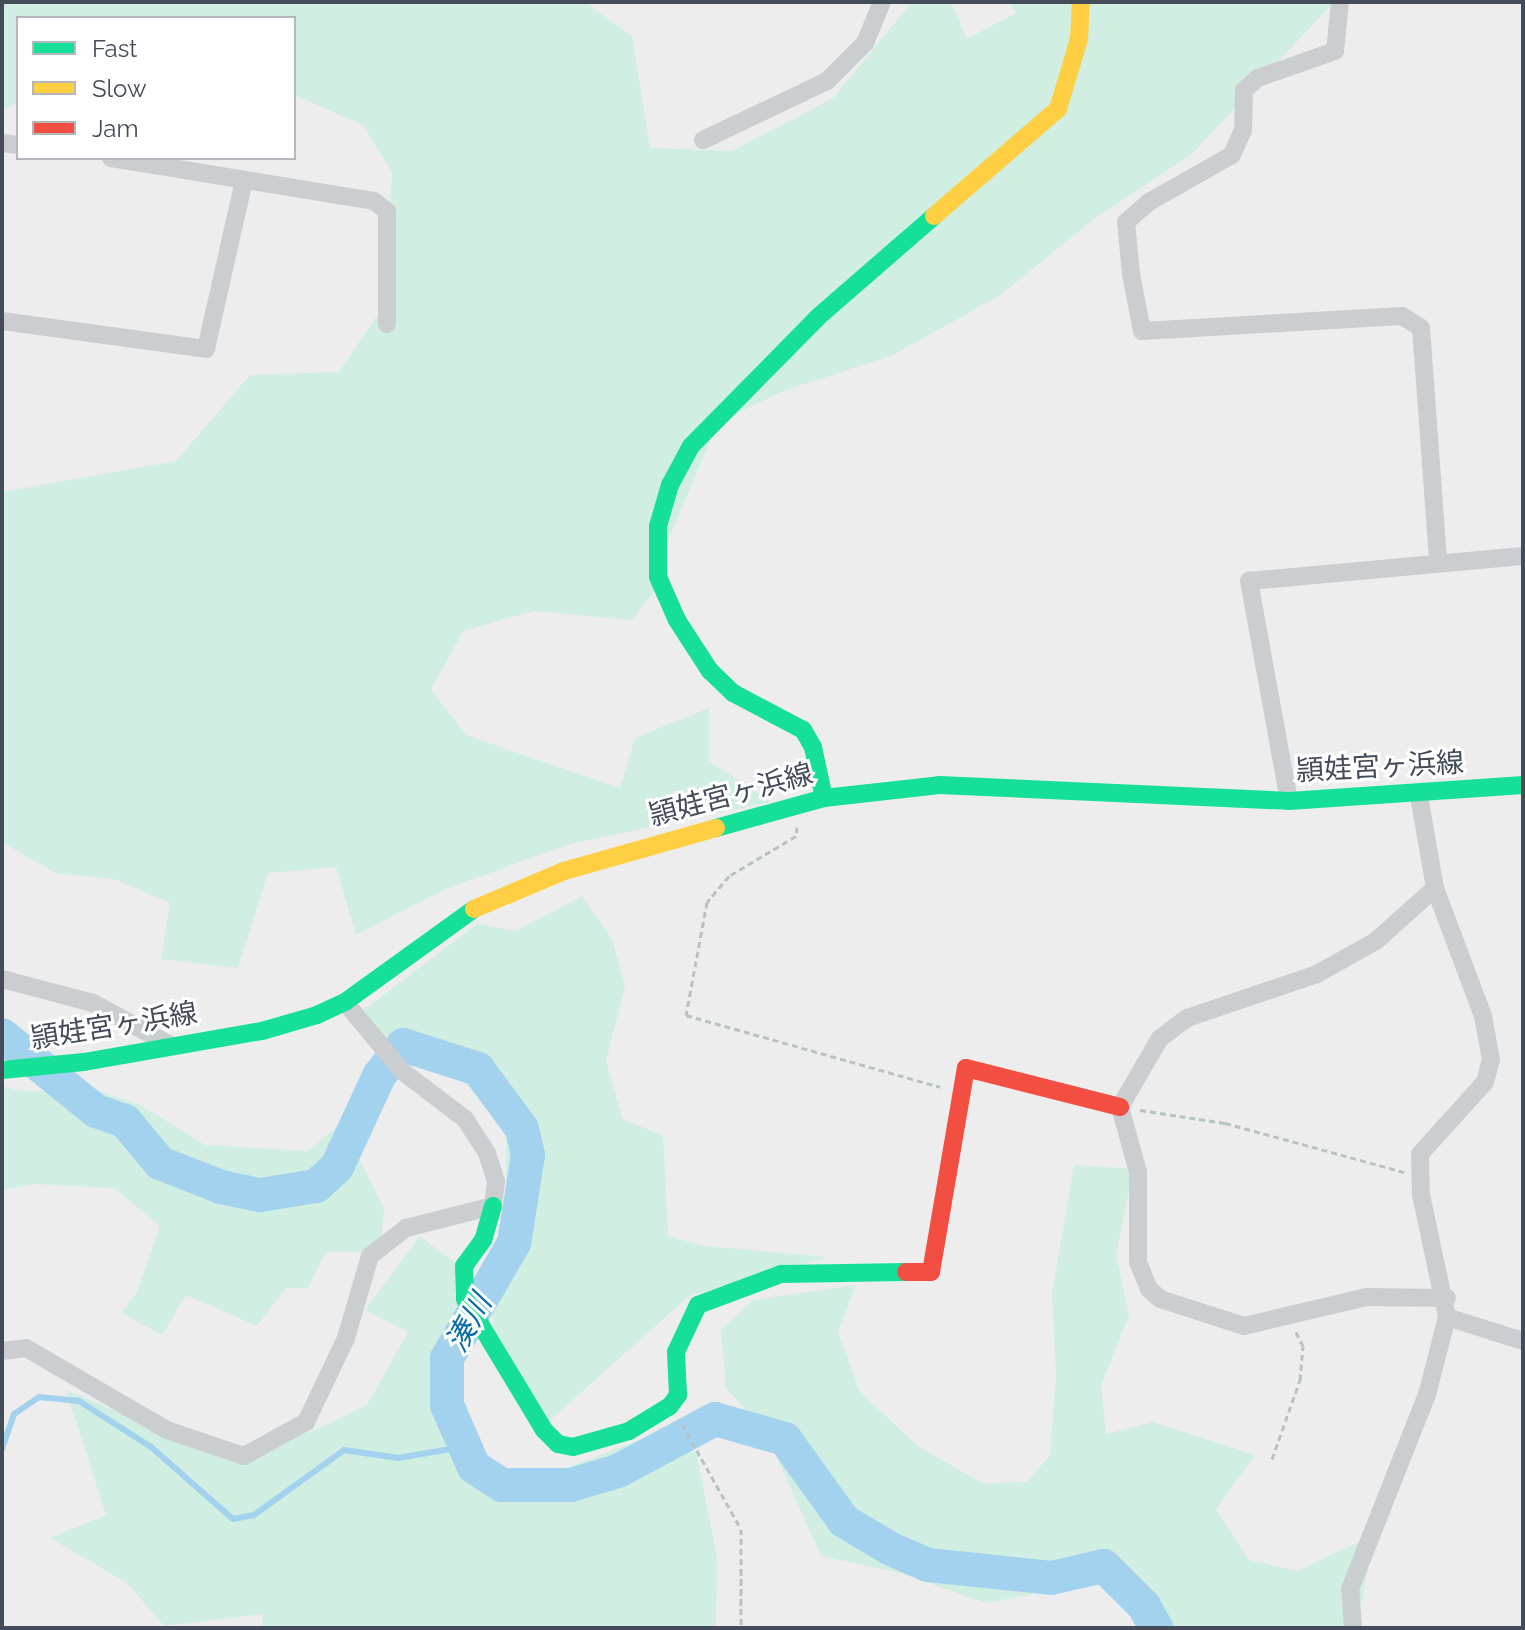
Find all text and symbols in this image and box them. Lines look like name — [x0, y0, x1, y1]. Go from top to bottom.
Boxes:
legend — [16, 16, 296, 160]
text: Fast — [92, 34, 137, 63]
text: Slow — [92, 74, 146, 103]
text: Jam — [92, 114, 138, 143]
street label: 頴娃宮ヶ浜線 — [1295, 746, 1465, 788]
street label: 頴娃宮ヶ浜線 — [646, 757, 816, 833]
street label: 頴娃宮ヶ浜線 — [28, 996, 200, 1056]
water label: 湊川 — [439, 1288, 499, 1358]

